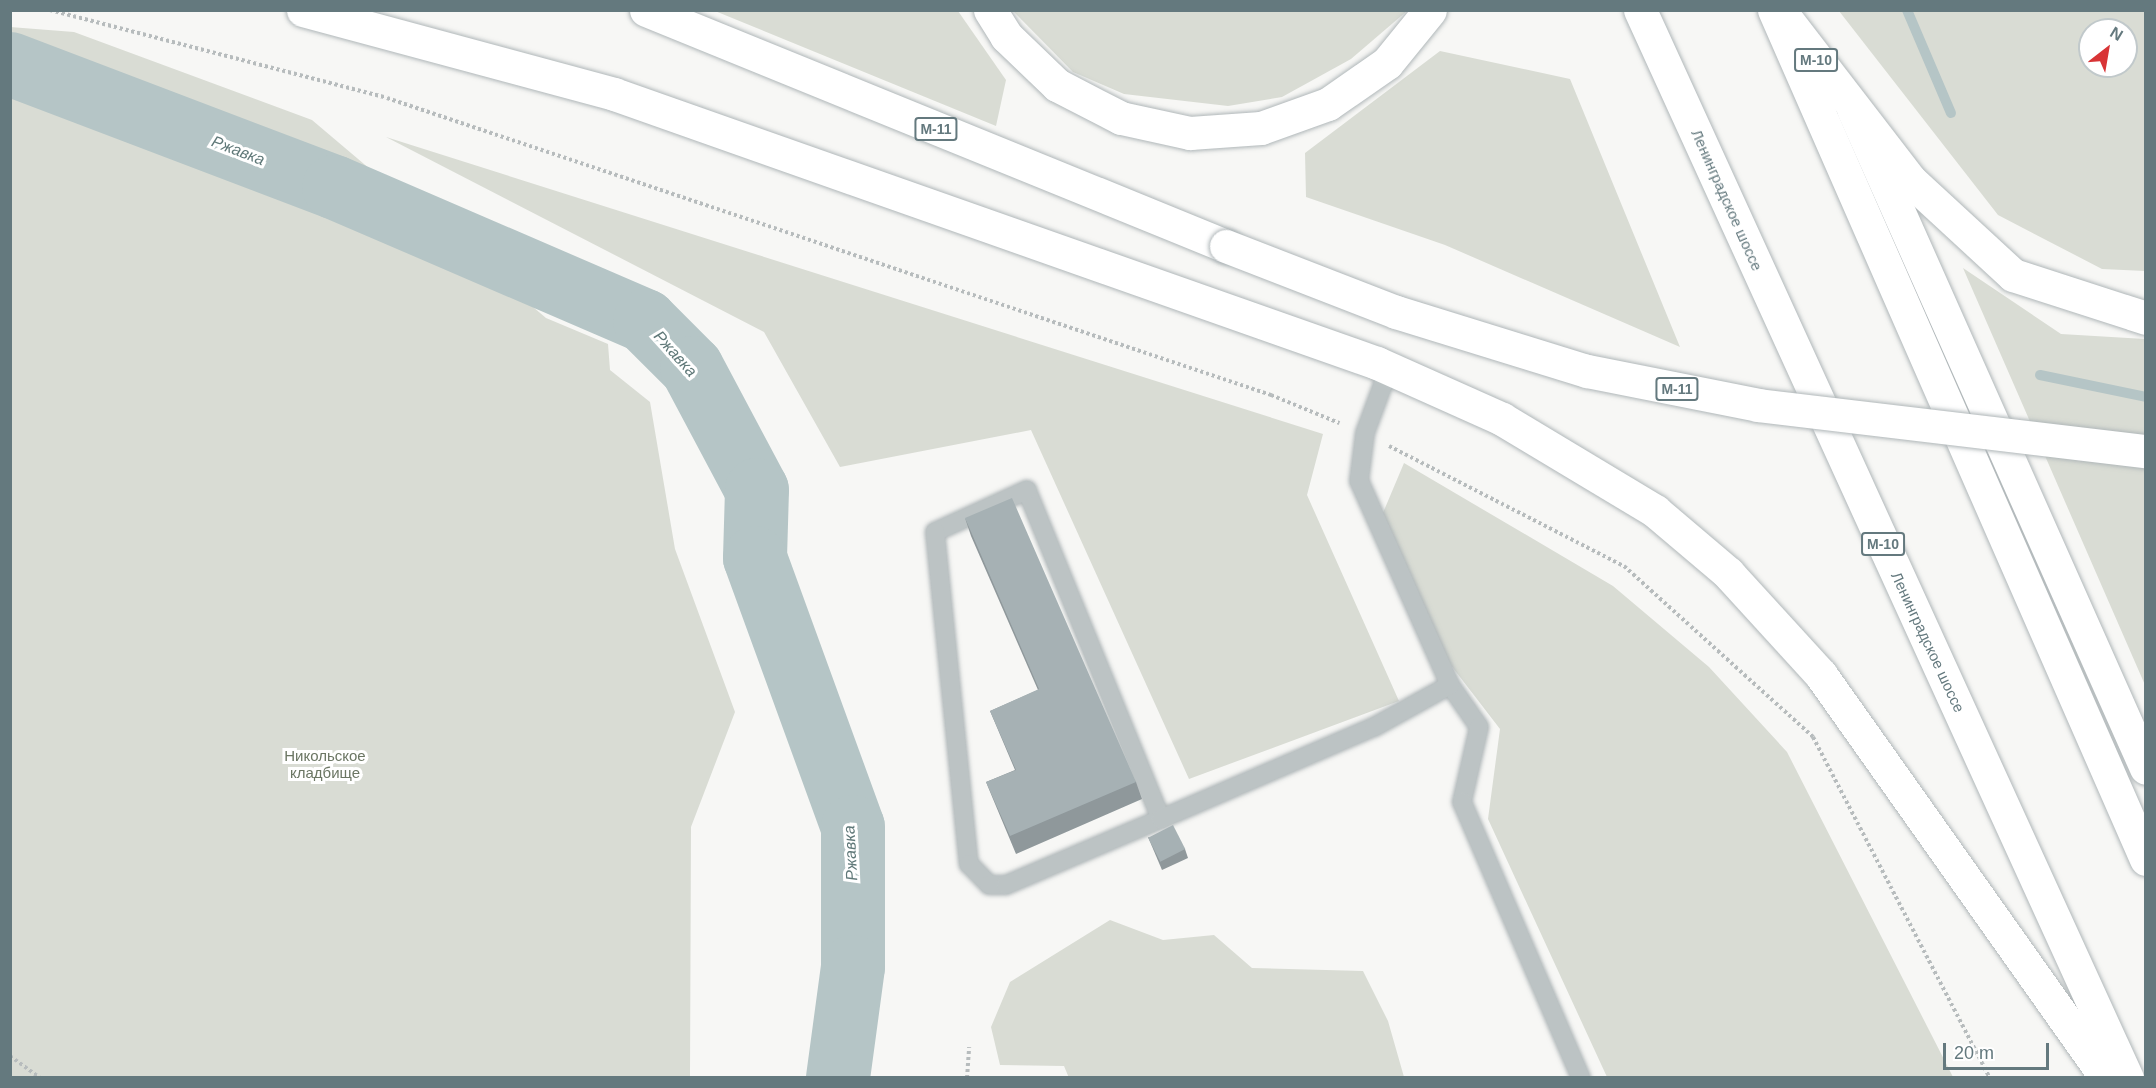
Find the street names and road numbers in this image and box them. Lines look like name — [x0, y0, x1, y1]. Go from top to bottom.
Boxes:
road number: М-10 — [1794, 49, 1838, 71]
road number: М-11 — [914, 118, 958, 140]
street label: Ленинградское шоссе — [1688, 127, 1766, 273]
road number: М-11 — [1654, 378, 1700, 400]
road number: М-10 — [1860, 533, 1906, 555]
street label: Ленинградское шоссе — [1888, 569, 1968, 715]

